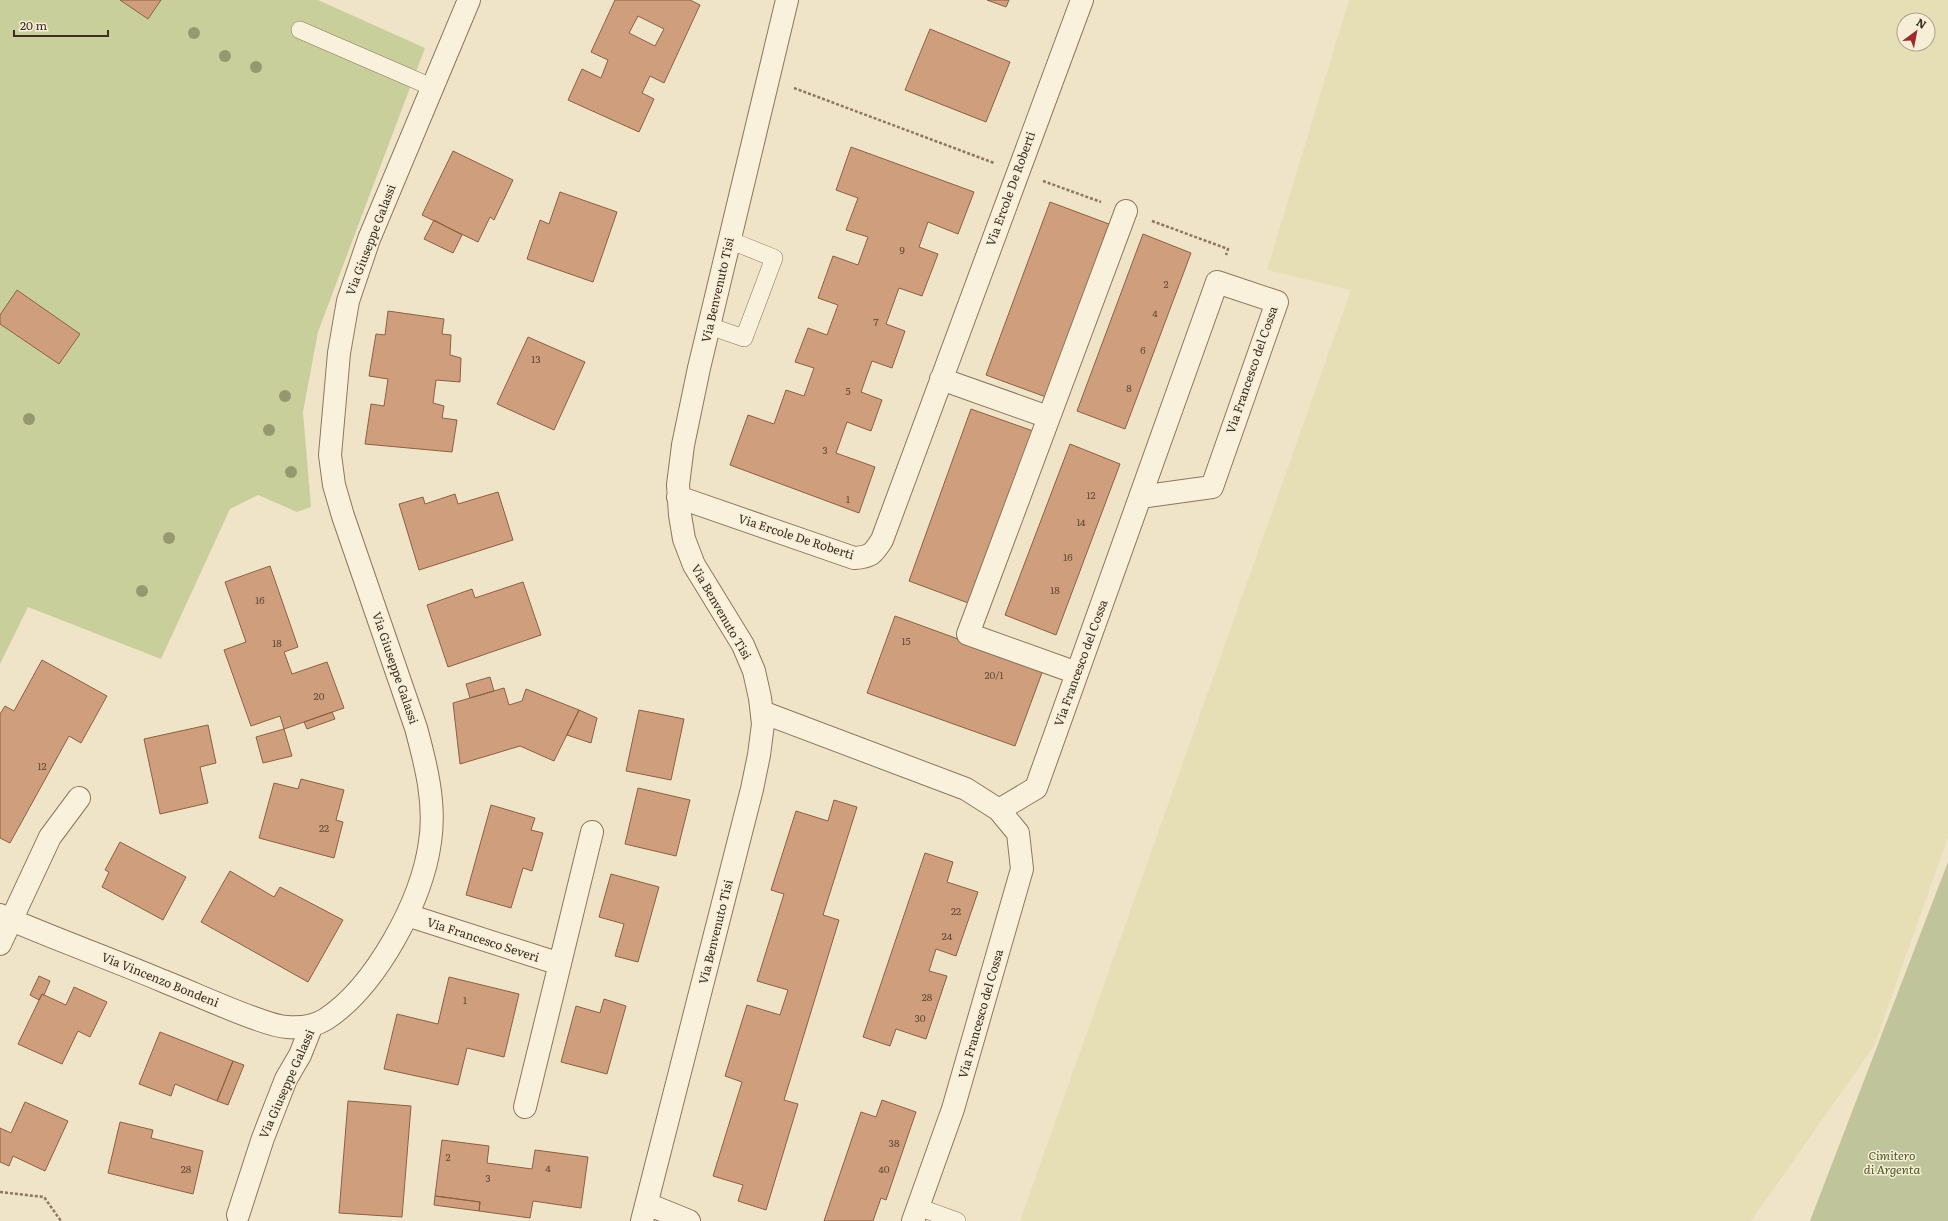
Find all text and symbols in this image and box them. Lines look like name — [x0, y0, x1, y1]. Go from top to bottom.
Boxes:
scale bar — [14, 12, 108, 38]
north arrow — [1896, 12, 1936, 52]
text: N — [1914, 13, 1930, 32]
text: 20 m — [20, 16, 47, 34]
street label: Via Ercole De Roberti — [981, 129, 1039, 248]
street label: Via Giuseppe Galassi — [341, 181, 400, 298]
street label: Via Benvenuto Tisi — [696, 236, 738, 344]
house number: 9 — [899, 242, 905, 257]
house number: 2 — [1163, 276, 1169, 291]
street label: Via Francesco del Cossa — [1221, 303, 1281, 436]
house number: 4 — [1152, 305, 1158, 320]
house number: 7 — [873, 314, 879, 329]
house number: 6 — [1140, 342, 1146, 357]
house number: 13 — [531, 351, 541, 366]
house number: 8 — [1126, 380, 1132, 395]
house number: 5 — [845, 383, 851, 398]
house number: 3 — [822, 442, 828, 457]
house number: 12 — [1086, 487, 1096, 502]
house number: 1 — [846, 491, 850, 506]
street label: Via Ercole De Roberti — [736, 509, 857, 563]
house number: 14 — [1076, 514, 1086, 529]
house number: 16 — [1063, 549, 1073, 564]
street label: Via Benvenuto Tisi — [687, 561, 756, 662]
house number: 18 — [1050, 582, 1060, 597]
house number: 16 — [255, 592, 265, 607]
street label: Via Francesco del Cossa — [1049, 596, 1112, 729]
street label: Via Giuseppe Galassi — [368, 609, 424, 726]
house number: 15 — [901, 633, 911, 648]
house number: 18 — [272, 635, 282, 650]
house number: 20/1 — [984, 667, 1004, 682]
house number: 20 — [314, 688, 325, 703]
house number: 12 — [37, 758, 47, 773]
house number: 22 — [319, 820, 329, 835]
street label: Via Benvenuto Tisi — [693, 878, 737, 986]
house number: 22 — [951, 903, 961, 918]
street label: Via Francesco Severi — [425, 912, 542, 966]
house number: 24 — [942, 928, 953, 943]
street label: Via Vincenzo Bondeni — [99, 947, 222, 1011]
street label: Via Francesco del Cossa — [953, 947, 1007, 1080]
house number: 28 — [922, 989, 933, 1004]
house number: 1 — [463, 992, 467, 1007]
house number: 30 — [914, 1010, 926, 1025]
street label: Via Giuseppe Galassi — [254, 1026, 318, 1141]
house number: 38 — [889, 1135, 900, 1150]
park label: Cimitero di Argenta — [1864, 1146, 1920, 1178]
house number: 2 — [445, 1149, 451, 1164]
house number: 4 — [545, 1160, 551, 1175]
house number: 28 — [181, 1161, 192, 1176]
house number: 40 — [878, 1161, 890, 1176]
house number: 3 — [485, 1170, 491, 1185]

